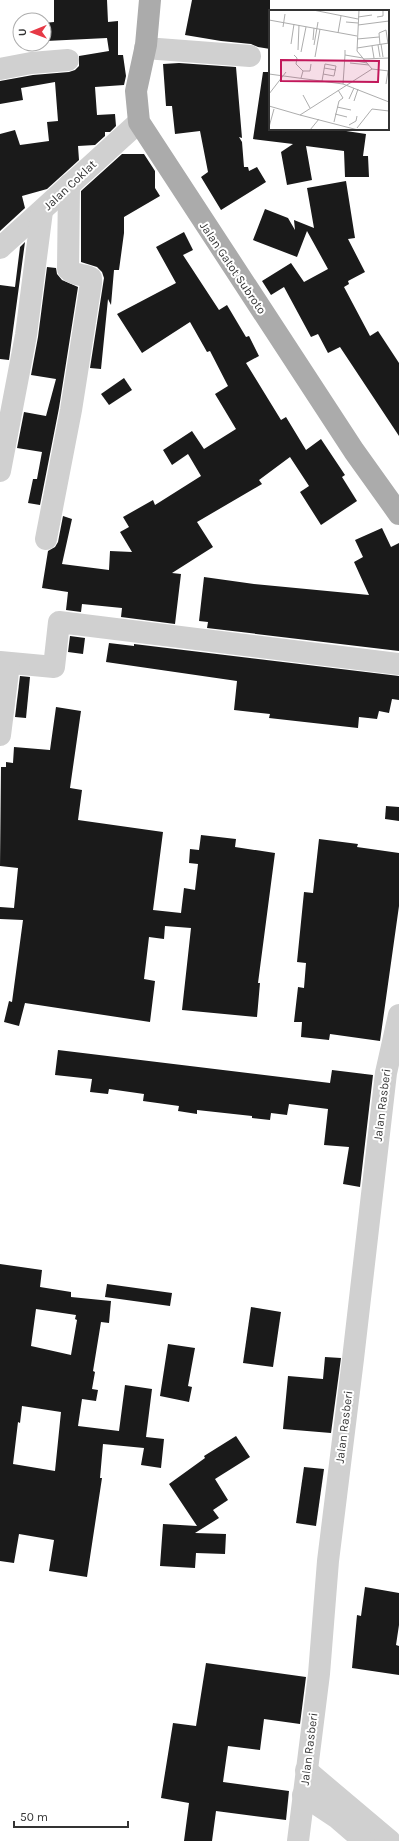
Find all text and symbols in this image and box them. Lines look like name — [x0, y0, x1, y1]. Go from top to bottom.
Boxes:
inset map — [269, 10, 389, 130]
north arrow — [12, 12, 52, 52]
text: U — [16, 28, 29, 36]
street label: Jalan Coklat — [41, 157, 100, 213]
street label: Jalan Gatot Subroto — [197, 219, 269, 317]
street label: Jalan Rasberi — [371, 1068, 393, 1142]
street label: Jalan Rasberi — [333, 1390, 355, 1464]
street label: Jalan Rasberi — [298, 1712, 320, 1786]
scale bar — [14, 1803, 128, 1829]
text: 50 m — [20, 1810, 48, 1824]

